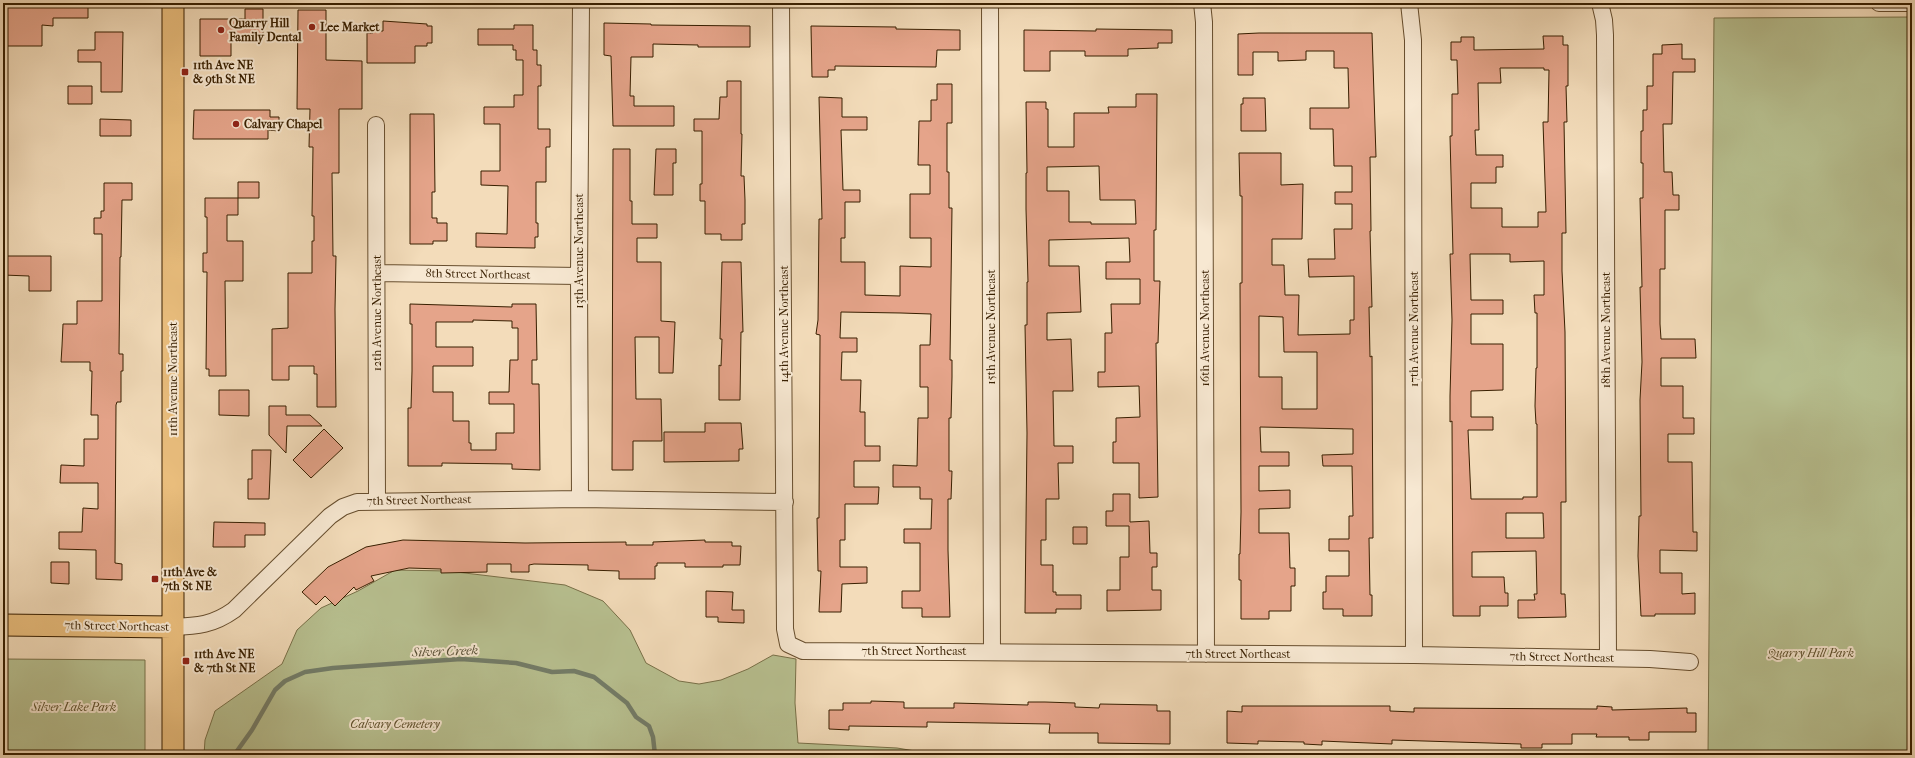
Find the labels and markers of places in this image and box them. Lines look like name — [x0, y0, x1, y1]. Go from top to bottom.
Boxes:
place label: Quarry Hill Family Dental — [228, 16, 302, 45]
place label: Lee Market — [320, 20, 380, 34]
marker: Lee Market — [307, 22, 317, 32]
marker: Quarry Hill Family Dental — [216, 25, 226, 35]
place label: 11th Ave NE & 9th St NE — [193, 58, 255, 87]
marker: 11th Ave NE & 9th St NE — [180, 67, 190, 77]
place label: Calvary Chapel — [244, 117, 323, 132]
marker: Calvary Chapel — [231, 119, 241, 129]
place label: 11th Ave & 7th St NE — [162, 565, 217, 593]
marker: 11th Ave & 7th St NE — [150, 574, 160, 584]
place label: 11th Ave NE & 7th St NE — [194, 647, 256, 675]
marker: 11th Ave NE & 7th St NE — [181, 656, 191, 666]

